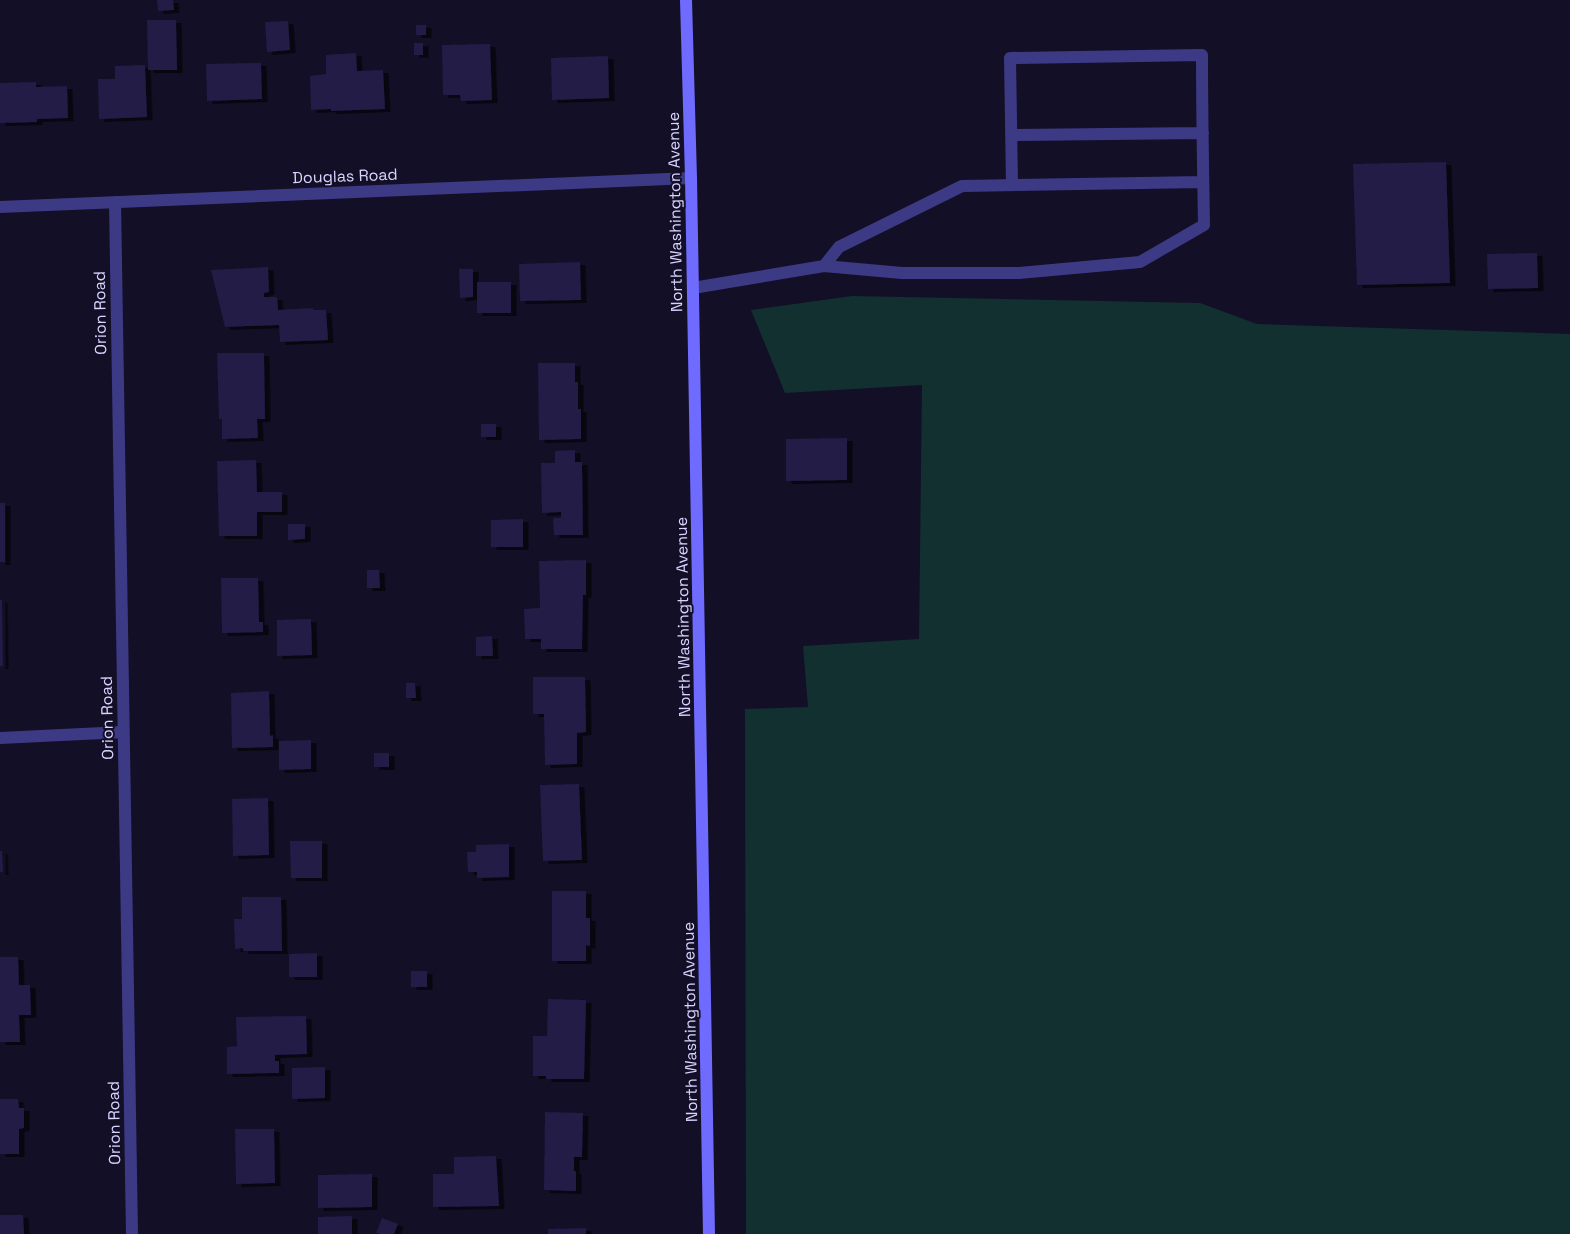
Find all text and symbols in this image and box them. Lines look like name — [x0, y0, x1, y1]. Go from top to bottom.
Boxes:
street label: North Washington Avenue — [663, 112, 687, 312]
street label: Douglas Road — [292, 164, 398, 188]
street label: Orion Road — [89, 271, 111, 355]
street label: North Washington Avenue — [671, 517, 695, 717]
street label: Orion Road — [96, 676, 118, 760]
street label: North Washington Avenue — [678, 922, 702, 1122]
street label: Orion Road — [103, 1081, 125, 1165]

